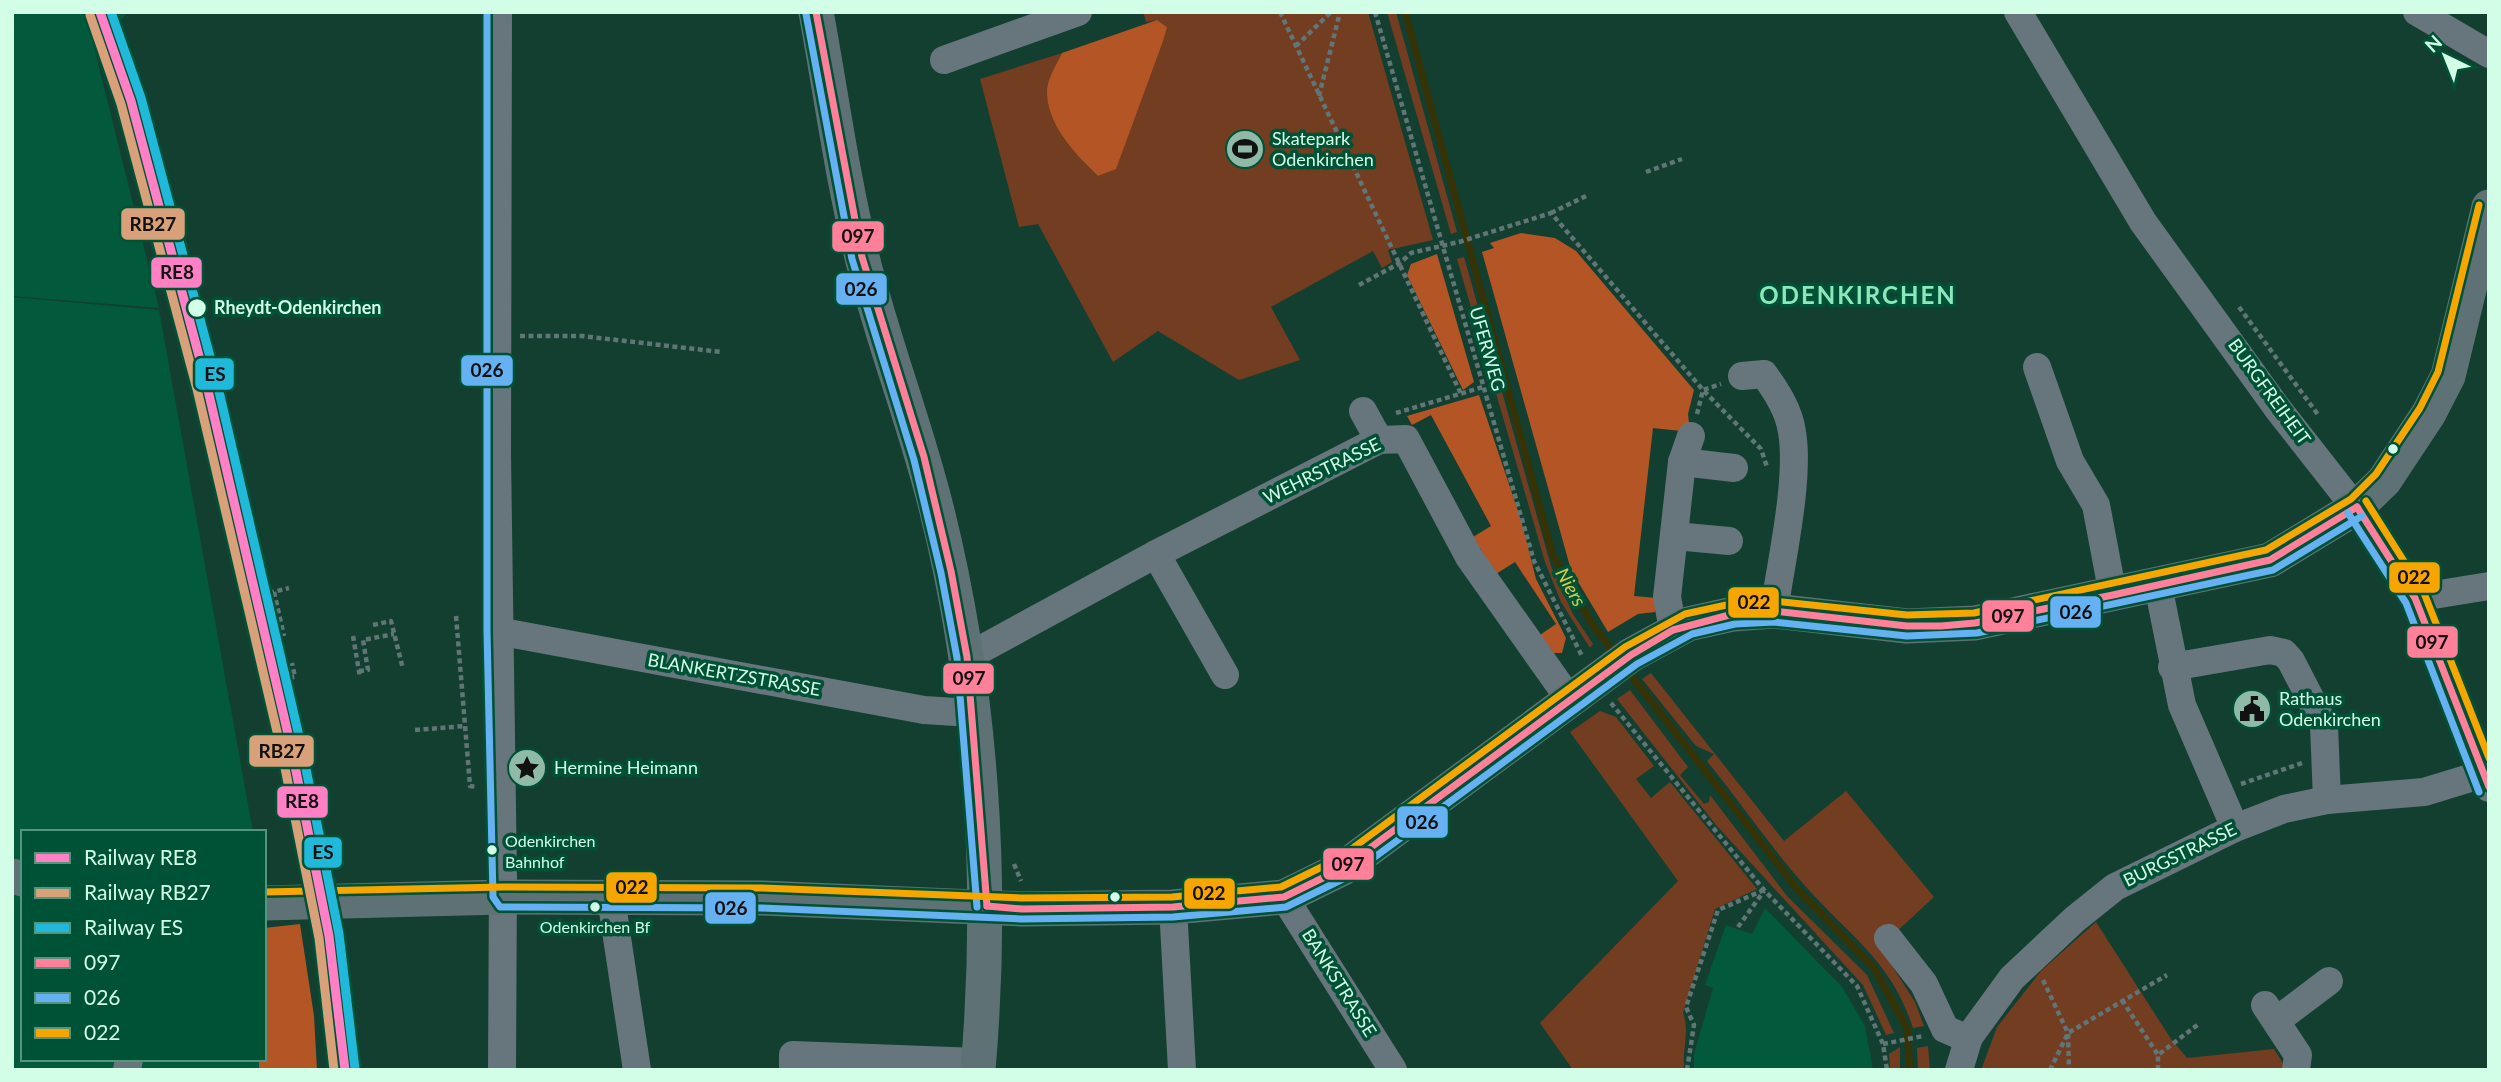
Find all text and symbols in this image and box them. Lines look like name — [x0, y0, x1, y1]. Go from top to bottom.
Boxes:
north arrow — [2410, 21, 2480, 91]
text: N — [2420, 30, 2446, 57]
place label: Skatepark Odenkirchen — [1272, 127, 1374, 170]
sports icon: Skatepark Odenkirchen — [1224, 128, 1266, 170]
line badge: RB27 — [120, 207, 186, 241]
text: RB27 — [130, 212, 176, 235]
line badge: 097 — [831, 220, 885, 253]
text: 097 — [841, 224, 875, 247]
line badge: RE8 — [150, 256, 203, 289]
text: RE8 — [160, 260, 194, 283]
line badge: 026 — [835, 272, 888, 306]
text: 026 — [844, 277, 878, 300]
district label: ODENKIRCHEN — [1759, 280, 1957, 309]
place label: Rheydt-Odenkirchen — [214, 296, 381, 318]
marker: Rheydt-Odenkirchen — [186, 297, 208, 319]
street label: UFERWEG — [1465, 304, 1510, 393]
street label: BURGFREIHEIT — [2224, 334, 2316, 449]
line badge: 026 — [460, 354, 514, 387]
line badge: ES — [194, 357, 235, 391]
text: 026 — [470, 358, 504, 381]
text: ES — [204, 362, 226, 385]
street label: WEHRSTRASSE — [1259, 432, 1384, 508]
unlabelled marker — [2386, 442, 2400, 456]
line badge: 022 — [2388, 561, 2441, 594]
water label: Niers — [1551, 563, 1592, 611]
text: 022 — [2397, 565, 2431, 588]
line badge: 022 — [1727, 586, 1780, 619]
text: 022 — [1737, 590, 1771, 613]
line badge: 026 — [2049, 595, 2102, 629]
line badge: 097 — [1981, 599, 2035, 633]
text: 026 — [2059, 600, 2093, 623]
text: 097 — [1991, 604, 2025, 627]
line badge: 097 — [2406, 625, 2459, 659]
text: 097 — [2415, 630, 2449, 653]
street label: BLANKERTZSTRASSE — [646, 648, 822, 700]
line badge: 097 — [942, 662, 995, 695]
text: 097 — [952, 666, 986, 689]
place label: Rathaus Odenkirchen — [2279, 687, 2381, 730]
public building icon: Rathaus Odenkirchen — [2231, 688, 2273, 730]
line badge: RB27 — [248, 734, 315, 768]
text: RB27 — [259, 739, 305, 762]
place icon: Hermine Heimann — [506, 747, 548, 789]
place label: Hermine Heimann — [554, 756, 698, 778]
line badge: RE8 — [276, 785, 329, 819]
text: RE8 — [285, 789, 319, 812]
line badge: 026 — [1396, 805, 1449, 839]
text: 026 — [1405, 810, 1439, 833]
street label: BURGSTRASSE — [2119, 817, 2240, 891]
legend — [21, 830, 266, 1061]
place label: Odenkirchen Bahnhof — [505, 831, 595, 871]
line badge: ES — [303, 836, 343, 869]
text: ES — [312, 840, 334, 863]
marker: Odenkirchen Bahnhof — [485, 843, 499, 857]
text: Railway RE8 — [84, 844, 197, 869]
line badge: 097 — [1322, 847, 1375, 881]
text: 097 — [1331, 852, 1365, 875]
line badge: 022 — [605, 871, 658, 904]
text: 022 — [615, 875, 649, 898]
line badge: 022 — [1183, 877, 1236, 910]
text: Railway RB27 — [84, 879, 211, 904]
text: 022 — [1192, 881, 1226, 904]
unlabelled marker — [1108, 890, 1122, 904]
line badge: 026 — [704, 891, 757, 925]
text: 026 — [714, 896, 748, 919]
marker: Odenkirchen Bf — [588, 900, 602, 914]
text: Railway ES — [84, 914, 183, 939]
place label: Odenkirchen Bf — [540, 917, 651, 936]
street label: BANKSTRASSE — [1298, 924, 1382, 1041]
text: 097 — [84, 949, 121, 974]
text: 026 — [84, 984, 121, 1009]
text: 022 — [84, 1019, 121, 1044]

